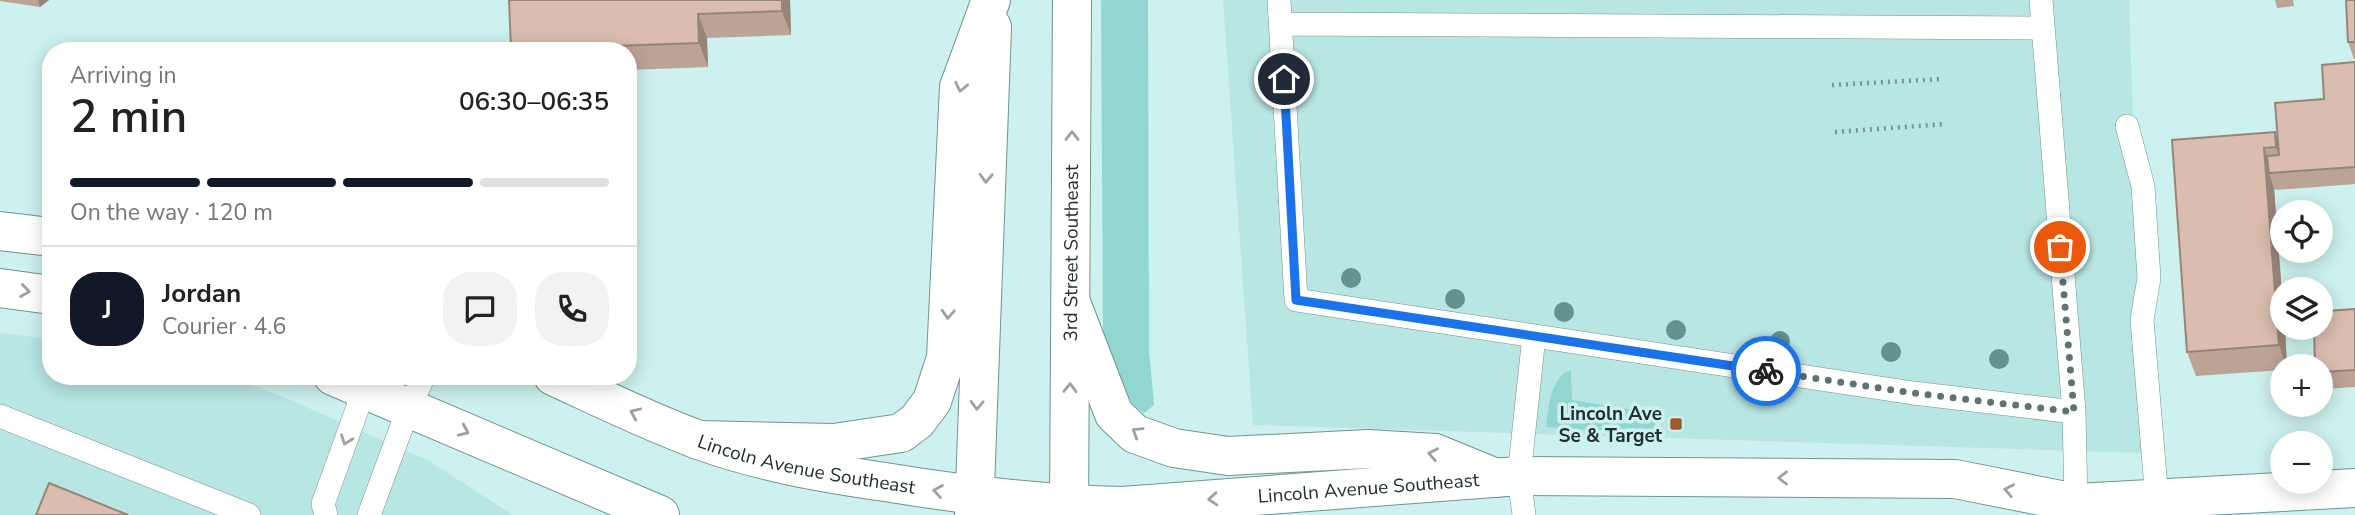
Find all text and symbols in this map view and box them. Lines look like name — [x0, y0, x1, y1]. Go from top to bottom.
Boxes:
pin — [1254, 49, 1314, 109]
text: Arriving in — [70, 60, 177, 91]
icon: home — [1265, 60, 1303, 98]
one-way arrow — [954, 81, 969, 93]
text: 06:30–06:35 — [459, 84, 609, 119]
text: 2 min — [70, 85, 187, 148]
one-way arrow — [1064, 130, 1080, 140]
street label: 3rd Street Southeast — [1058, 164, 1085, 342]
one-way arrow — [979, 173, 994, 184]
text: On the way · 120 m — [70, 197, 273, 228]
map controls — [2270, 200, 2333, 494]
button: locate — [2270, 200, 2333, 263]
pin — [2030, 217, 2090, 277]
icon: bag — [2041, 228, 2079, 266]
button: chat — [443, 272, 517, 346]
button: phone — [535, 272, 609, 346]
text: Jordan — [162, 276, 241, 311]
button: layers — [2270, 277, 2333, 340]
one-way arrow — [20, 284, 31, 299]
text: J — [102, 292, 112, 327]
one-way arrow — [940, 309, 955, 320]
text: Courier · 4.6 — [162, 311, 286, 342]
courier — [1731, 336, 1801, 406]
icon: bike — [1747, 352, 1785, 390]
button: + — [2270, 354, 2333, 417]
one-way arrow — [1063, 382, 1078, 393]
one-way arrow — [970, 400, 985, 411]
place label: Lincoln Ave Se & Target — [1559, 401, 1663, 449]
one-way arrow — [630, 407, 643, 421]
marker: Lincoln Ave Se & Target — [1668, 416, 1684, 432]
one-way arrow — [456, 423, 469, 437]
one-way arrow — [1132, 427, 1145, 440]
street label: Lincoln Avenue Southeast — [694, 429, 917, 501]
button: − — [2270, 431, 2333, 494]
one-way arrow — [341, 434, 355, 446]
one-way arrow — [1427, 448, 1439, 463]
street label: Lincoln Avenue Southeast — [1257, 467, 1480, 510]
one-way arrow — [1777, 470, 1787, 486]
one-way arrow — [2003, 483, 2015, 498]
one-way arrow — [932, 484, 944, 499]
one-way arrow — [1207, 492, 1218, 507]

